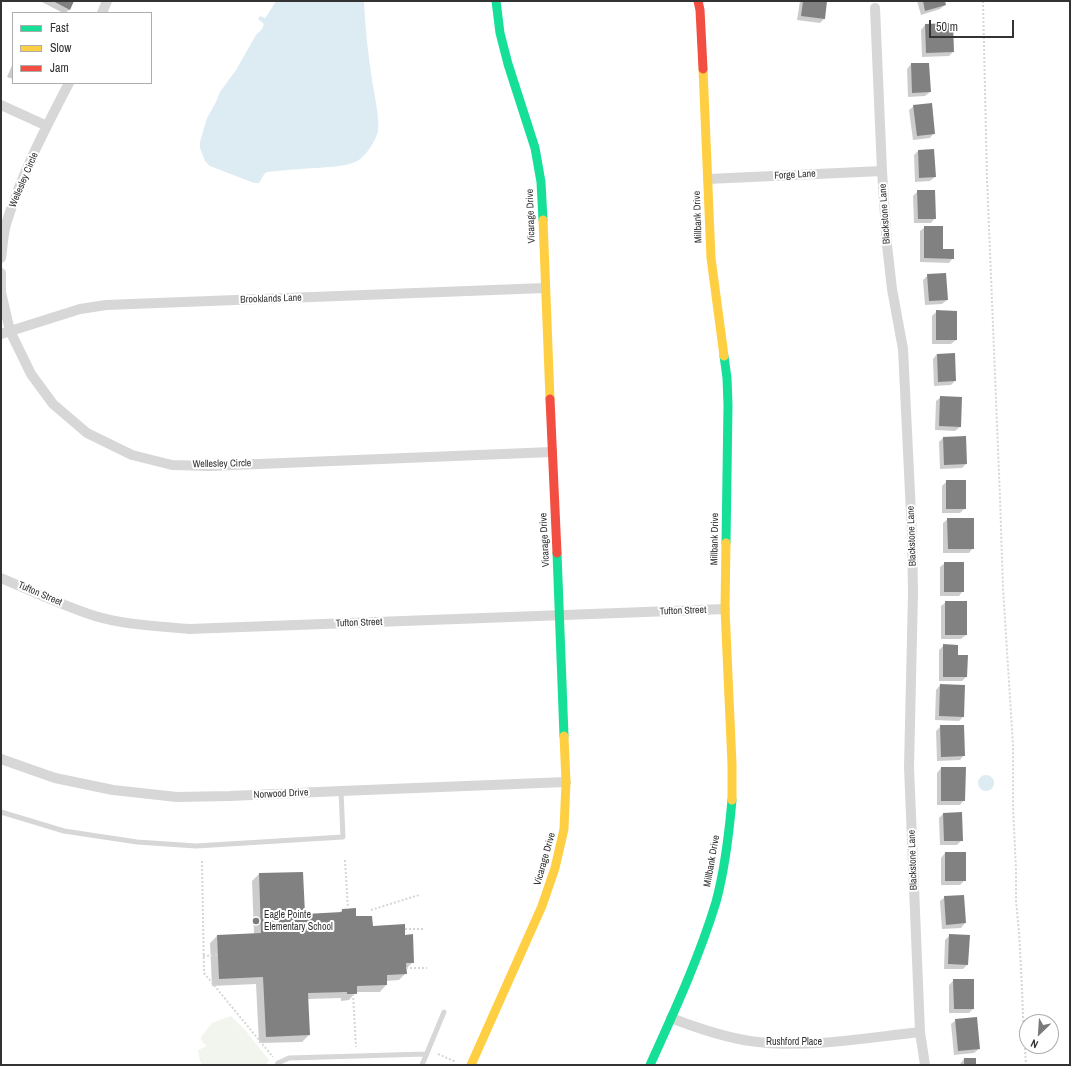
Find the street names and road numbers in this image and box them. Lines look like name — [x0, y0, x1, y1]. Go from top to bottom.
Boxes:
street label: Wellesley Circle — [7, 151, 41, 209]
street label: Forge Lane — [774, 168, 816, 182]
street label: Blackstone Lane — [877, 183, 893, 245]
street label: Vicarage Drive — [524, 189, 538, 243]
street label: Millbank Drive — [691, 191, 705, 243]
street label: Brooklands Lane — [240, 292, 302, 306]
street label: Wellesley Circle — [193, 457, 251, 471]
street label: Blackstone Lane — [905, 505, 919, 567]
street label: Vicarage Drive — [538, 512, 552, 568]
street label: Millbank Drive — [709, 513, 721, 565]
street label: Tufton Street — [16, 579, 64, 609]
street label: Tufton Street — [659, 604, 707, 618]
street label: Tufton Street — [335, 616, 383, 630]
street label: Norwood Drive — [253, 787, 309, 801]
street label: Blackstone Lane — [906, 829, 920, 891]
street label: Vicarage Drive — [532, 831, 558, 887]
street label: Millbank Drive — [702, 834, 722, 888]
street label: Rushford Place — [766, 1036, 822, 1048]

